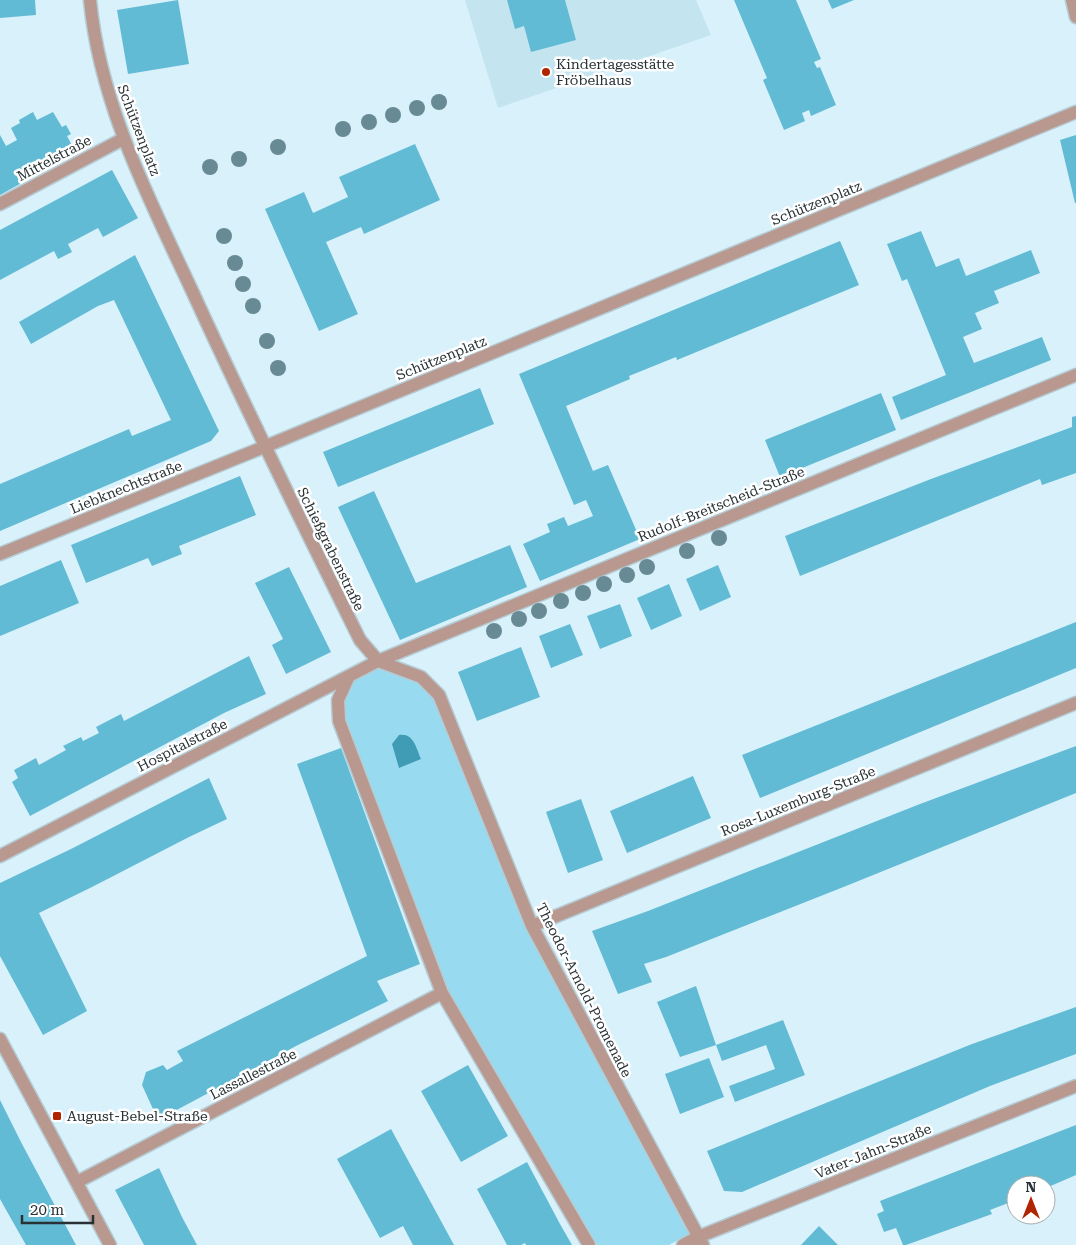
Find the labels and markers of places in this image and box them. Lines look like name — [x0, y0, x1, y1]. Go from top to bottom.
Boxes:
place label: Kindertagesstätte Fröbelhaus — [556, 56, 675, 88]
marker: Kindertagesstätte Fröbelhaus — [540, 66, 552, 78]
place label: August-Bebel-Straße — [67, 1108, 208, 1124]
marker: August-Bebel-Straße — [51, 1110, 63, 1122]

